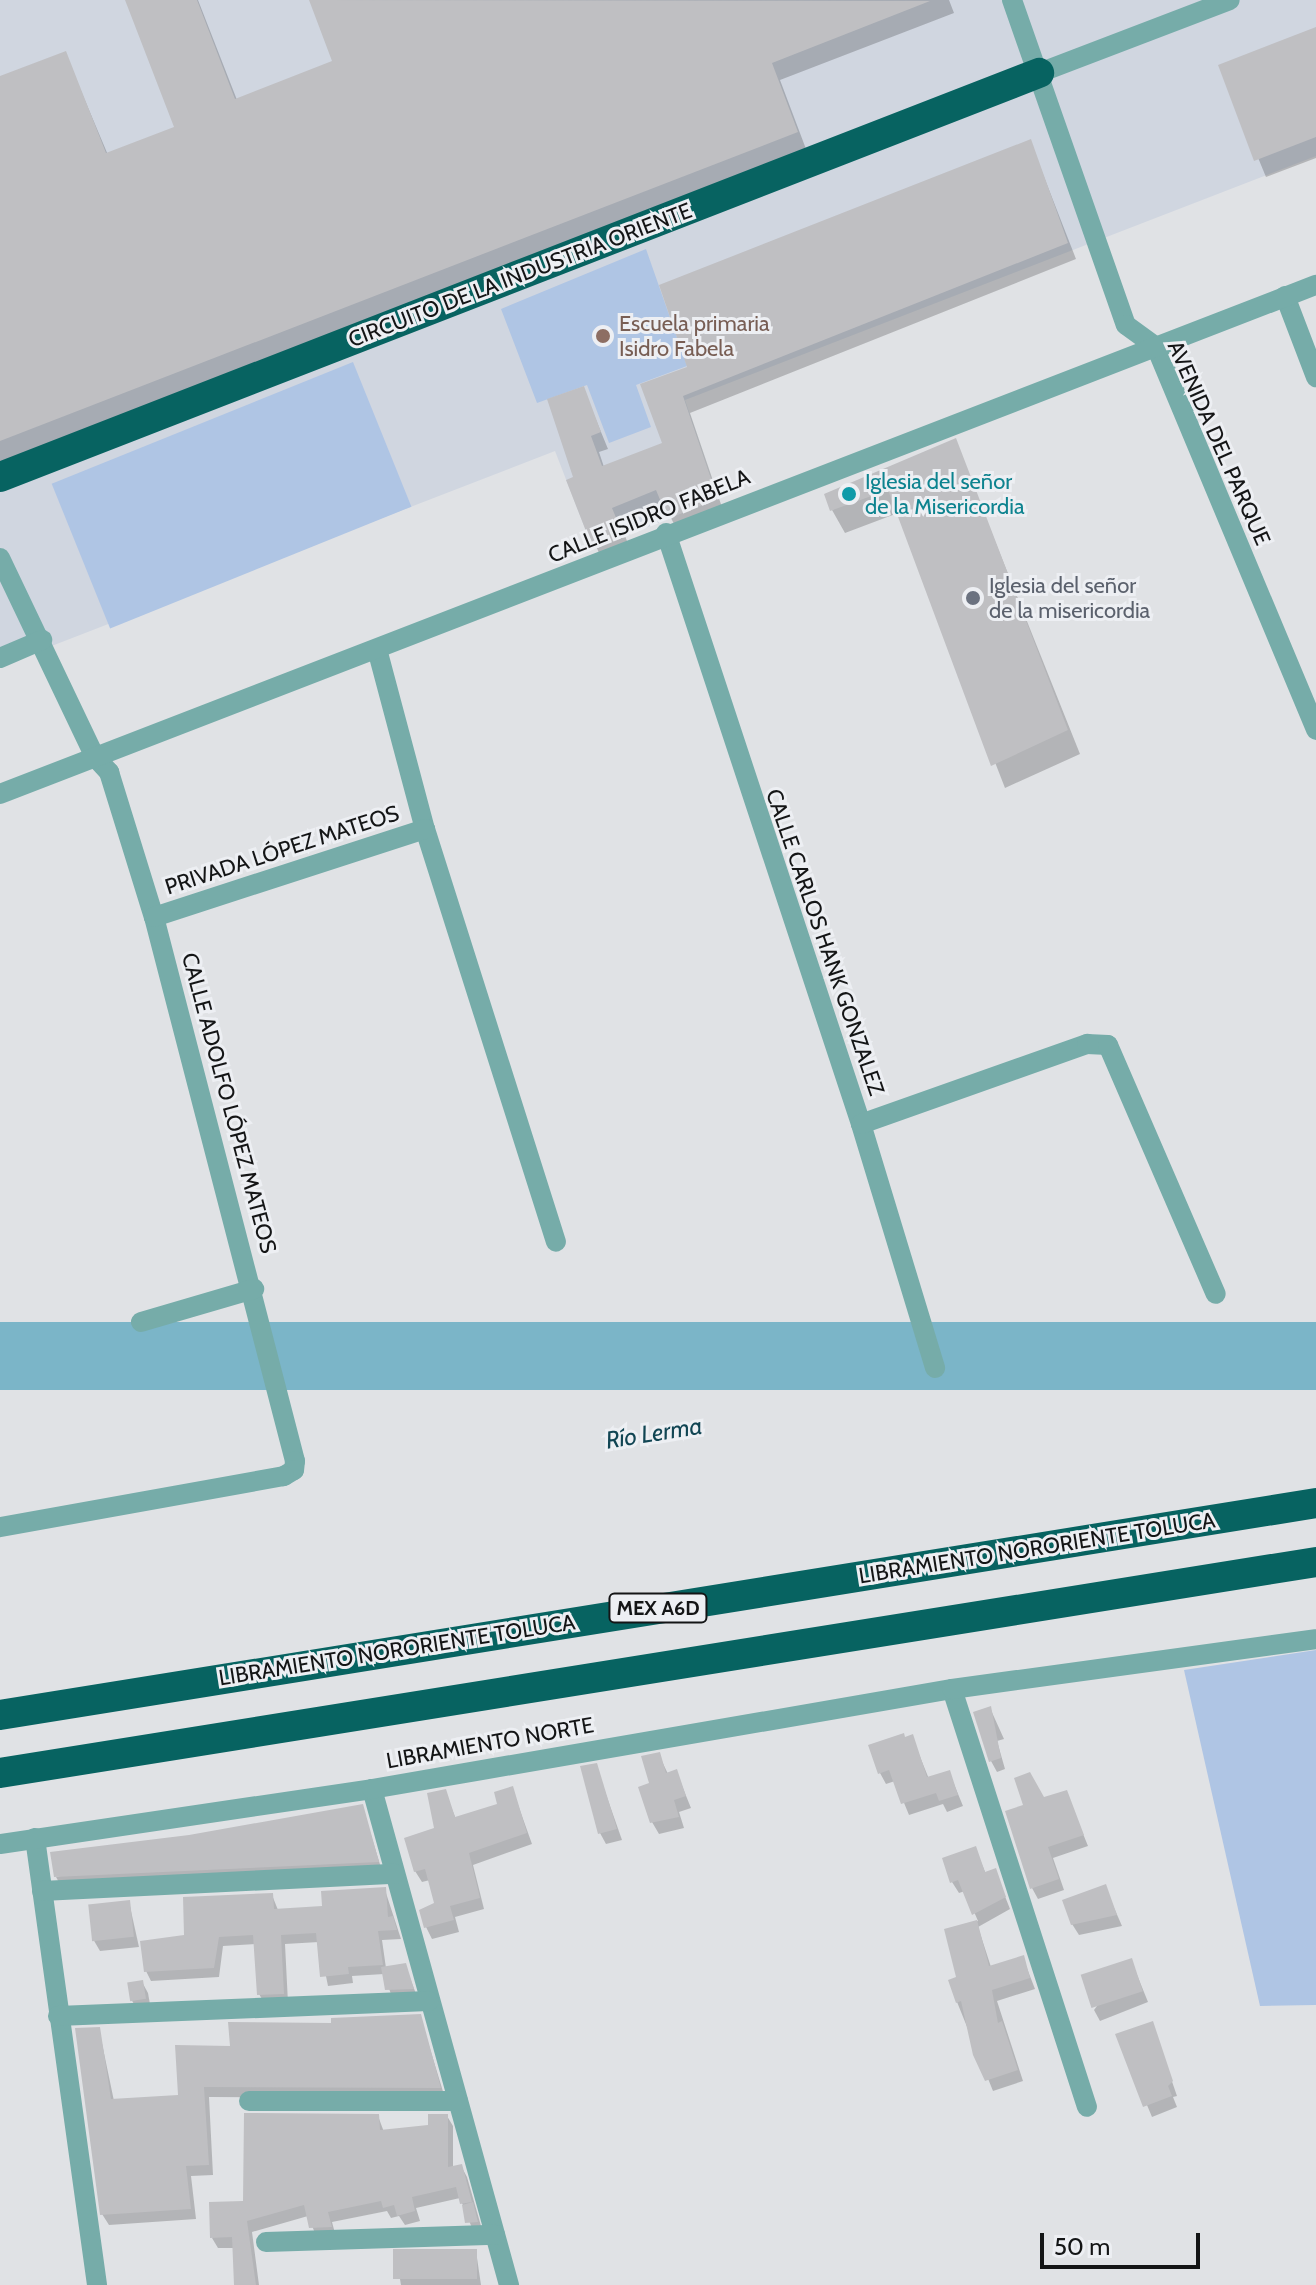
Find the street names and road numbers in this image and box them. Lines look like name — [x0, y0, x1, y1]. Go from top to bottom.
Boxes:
street label: CIRCUITO DE LA INDUSTRIA ORIENTE — [345, 197, 695, 353]
street label: AVENIDA DEL PARQUE — [1162, 337, 1276, 549]
street label: CALLE ISIDRO FABELA — [544, 463, 754, 569]
street label: CALLE CARLOS HANK GONZALEZ — [760, 785, 890, 1099]
street label: PRIVADA LÓPEZ MATEOS — [162, 800, 402, 900]
street label: CALLE ADOLFO LÓPEZ MATEOS — [176, 950, 282, 1256]
street label: LIBRAMIENTO NORORIENTE TOLUCA — [857, 1507, 1217, 1589]
road number: MEX A6D — [608, 1592, 708, 1624]
street label: LIBRAMIENTO NORORIENTE TOLUCA — [217, 1609, 577, 1691]
street label: LIBRAMIENTO NORTE — [384, 1712, 596, 1774]

